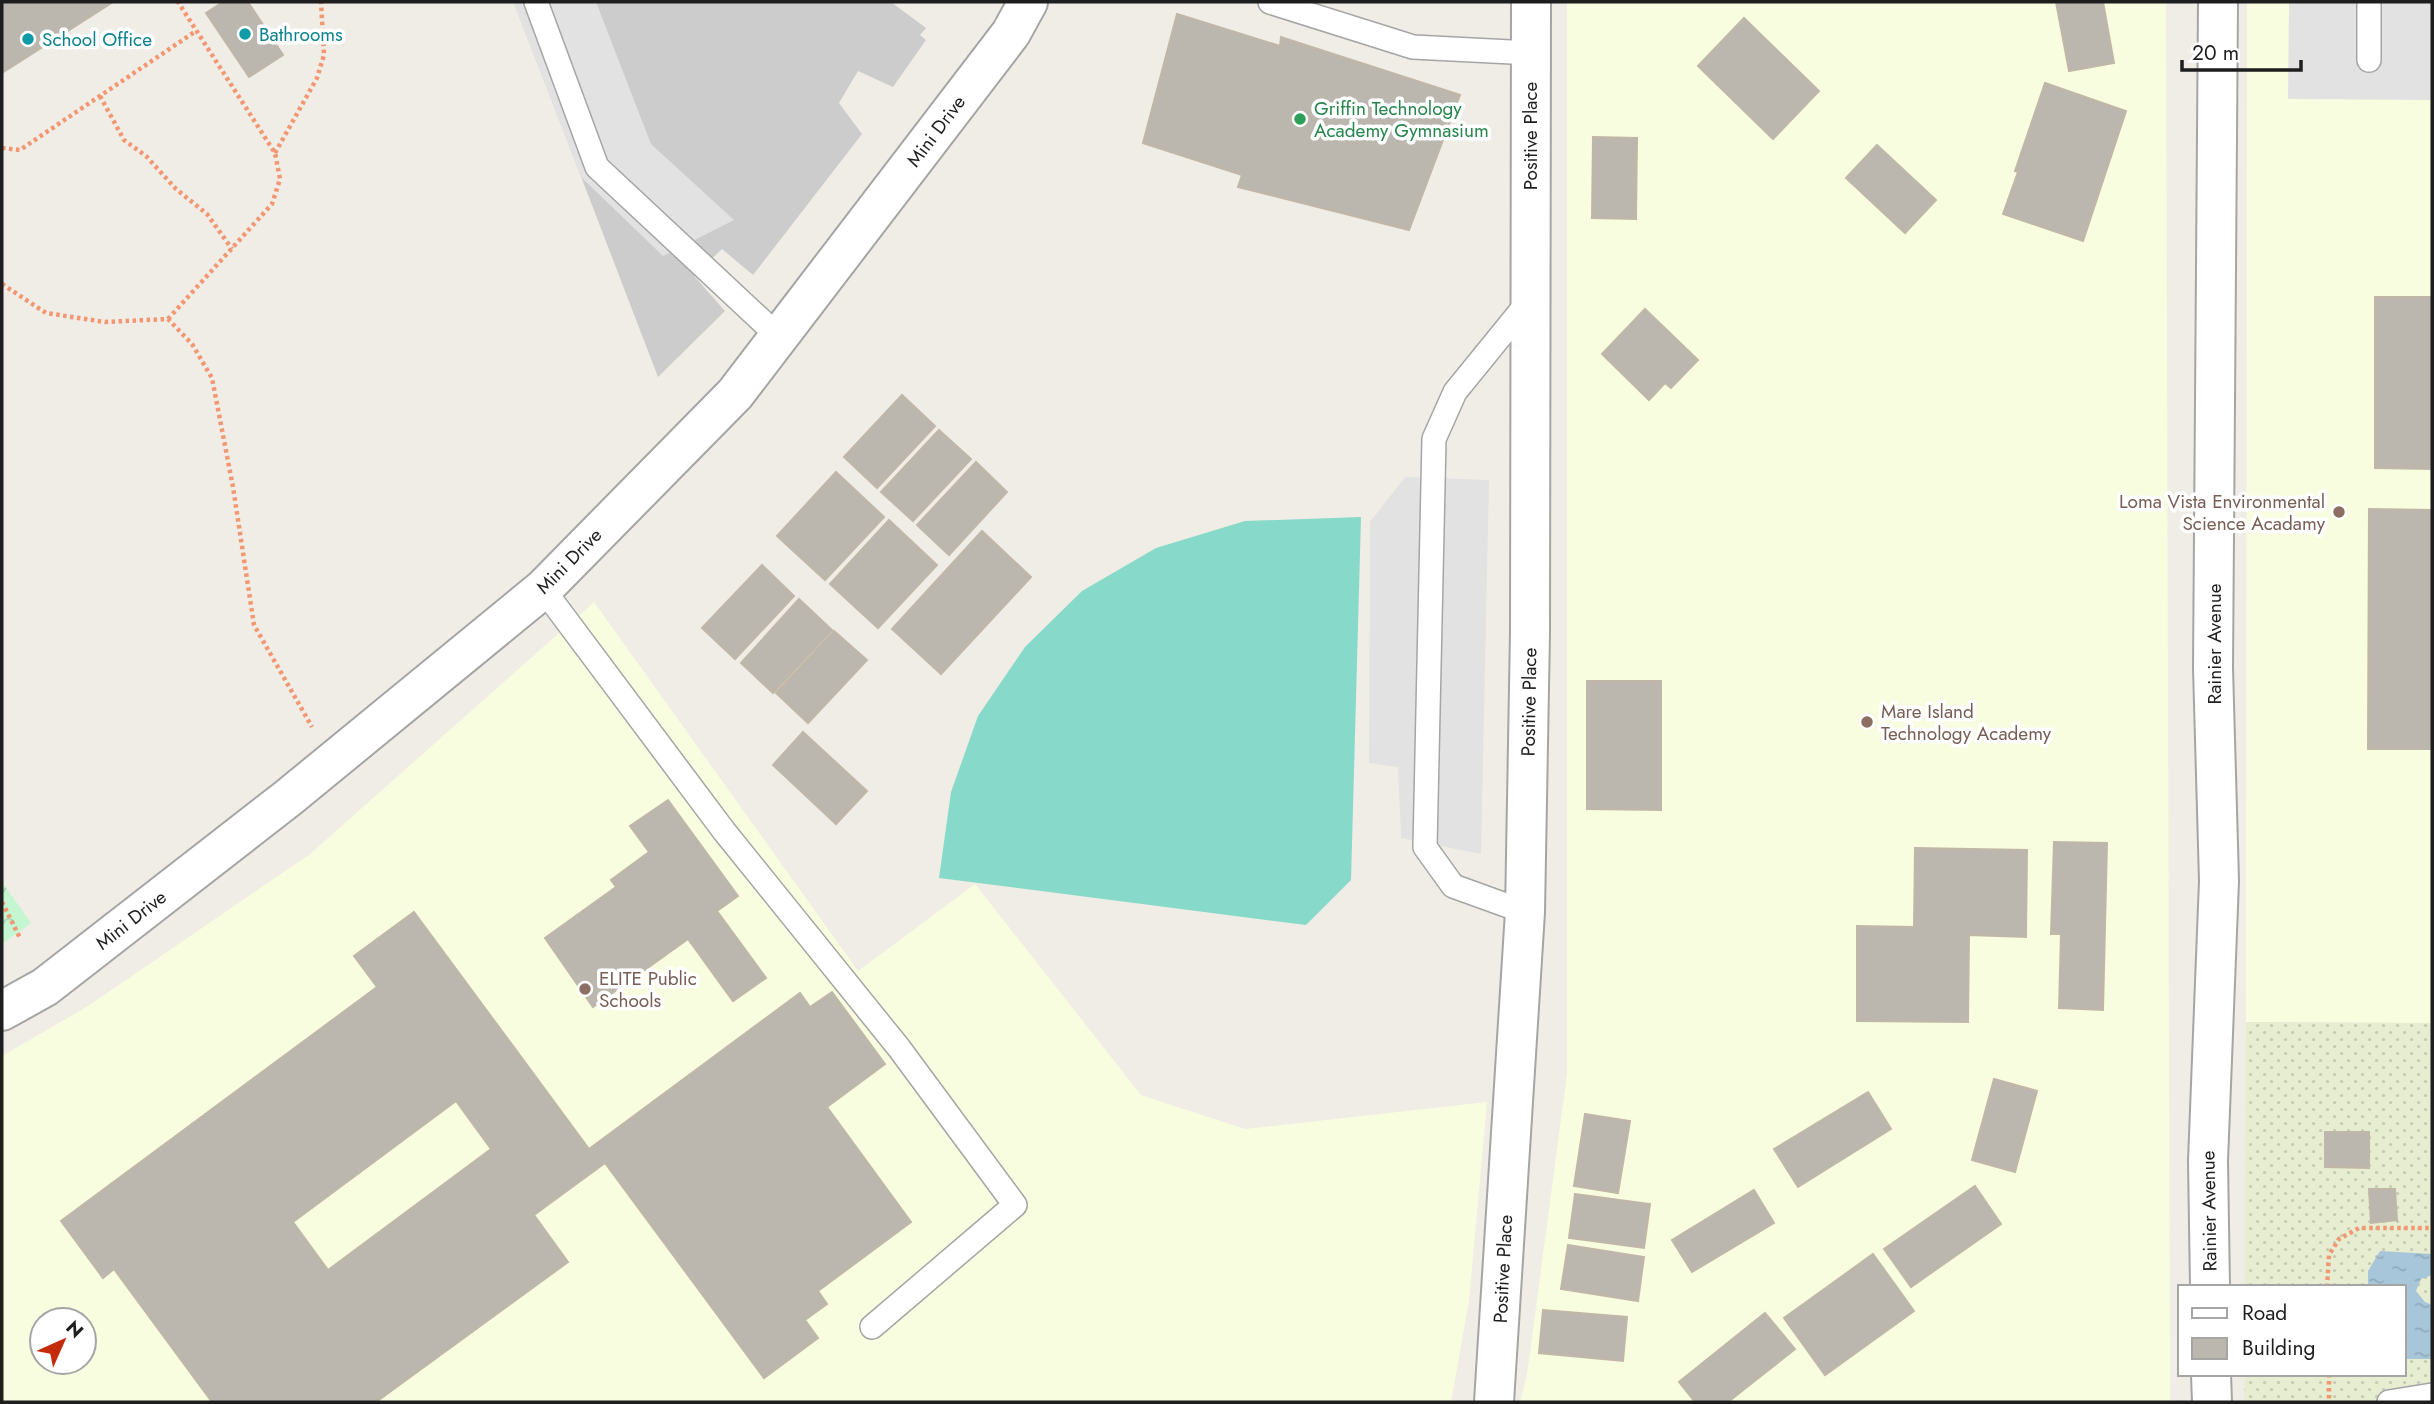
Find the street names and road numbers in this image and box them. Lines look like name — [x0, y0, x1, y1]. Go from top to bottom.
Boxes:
street label: Positive Place — [1517, 81, 1544, 190]
street label: Mini Drive — [900, 89, 972, 172]
street label: Mini Drive — [530, 522, 608, 600]
street label: Rainier Avenue — [2201, 583, 2228, 704]
street label: Positive Place — [1515, 647, 1543, 757]
street label: Mini Drive — [90, 884, 172, 956]
street label: Rainier Avenue — [2194, 1150, 2224, 1272]
street label: Positive Place — [1487, 1214, 1519, 1324]

